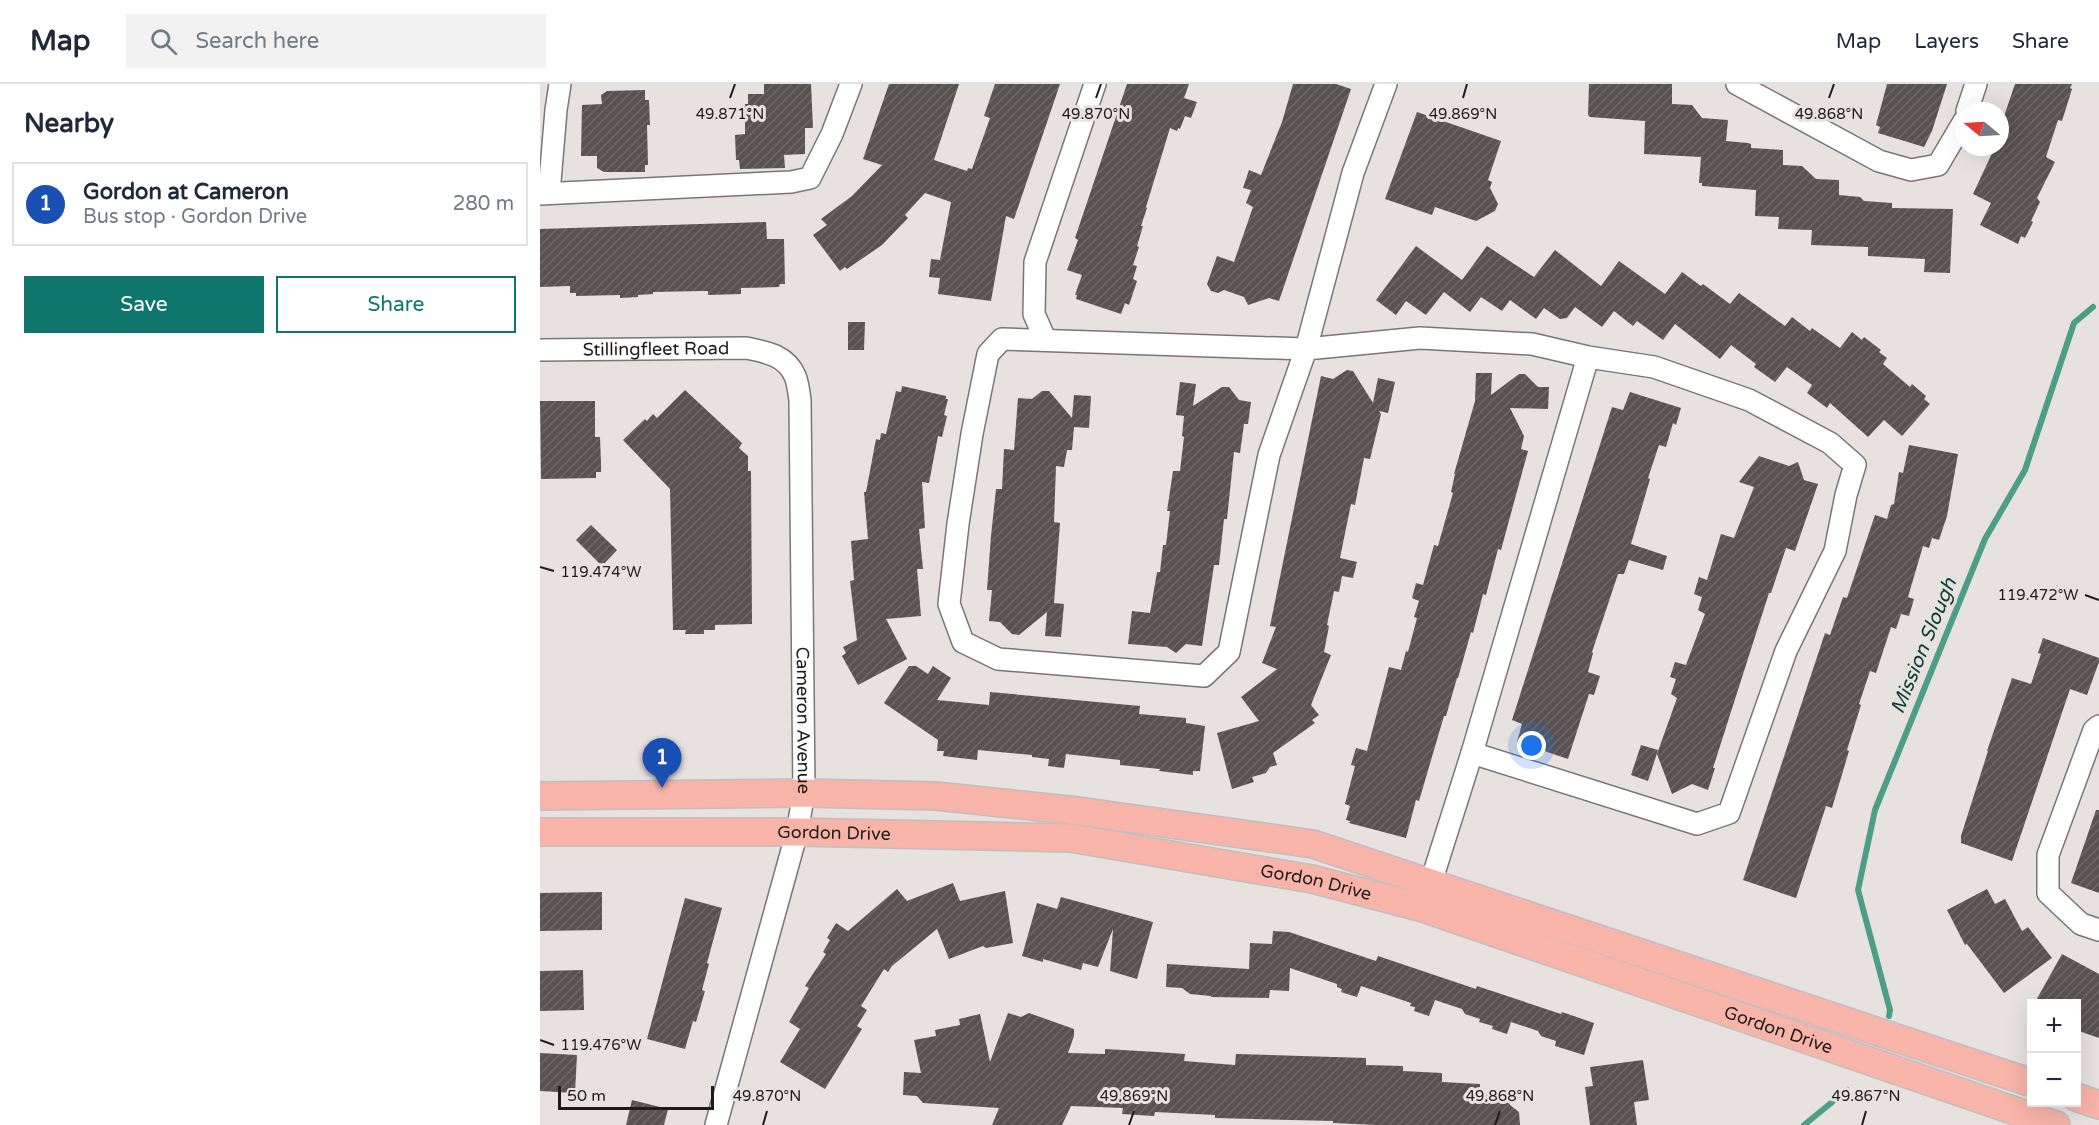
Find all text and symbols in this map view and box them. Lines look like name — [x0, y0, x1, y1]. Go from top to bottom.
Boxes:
search box — [126, 14, 546, 68]
text: Map — [30, 24, 90, 58]
icon: search — [147, 25, 180, 58]
text: Search here — [195, 28, 319, 54]
text: Map — [1836, 29, 1881, 54]
text: Layers — [1914, 29, 1979, 54]
text: Share — [2012, 29, 2069, 54]
north arrow — [1955, 102, 2009, 156]
text: 49.871°N — [696, 105, 764, 123]
text: 49.870°N — [1062, 105, 1130, 123]
text: 49.869°N — [1429, 105, 1497, 123]
text: 49.868°N — [1795, 105, 1863, 123]
text: Nearby — [24, 108, 114, 139]
text: Gordon at Cameron — [83, 179, 289, 205]
text: 1 — [39, 192, 52, 216]
text: 280 m — [453, 192, 514, 216]
text: Bus stop · Gordon Drive — [83, 205, 307, 229]
button: Save — [24, 276, 264, 333]
button: Share — [276, 276, 516, 333]
street label: Stillingfleet Road — [583, 337, 729, 361]
text: 119.474°W — [561, 563, 641, 581]
water label: Mission Slough — [1886, 574, 1962, 717]
text: 119.472°W — [1998, 586, 2078, 604]
street label: Cameron Avenue — [792, 647, 815, 794]
your location — [1517, 731, 1546, 760]
pin: 1 — [642, 738, 682, 788]
street label: Gordon Drive — [777, 821, 891, 845]
street label: Gordon Drive — [1259, 859, 1374, 905]
map controls — [2027, 999, 2081, 1107]
button: + — [2027, 999, 2081, 1053]
street label: Gordon Drive — [1721, 1001, 1836, 1059]
text: 119.476°W — [561, 1036, 641, 1054]
button: − — [2027, 1053, 2081, 1107]
scale bar — [558, 1083, 714, 1110]
text: 50 m — [567, 1086, 606, 1106]
text: 49.870°N — [733, 1087, 801, 1105]
text: 49.869°N — [1100, 1087, 1168, 1105]
text: 49.868°N — [1466, 1087, 1534, 1105]
text: 49.867°N — [1832, 1087, 1900, 1105]

